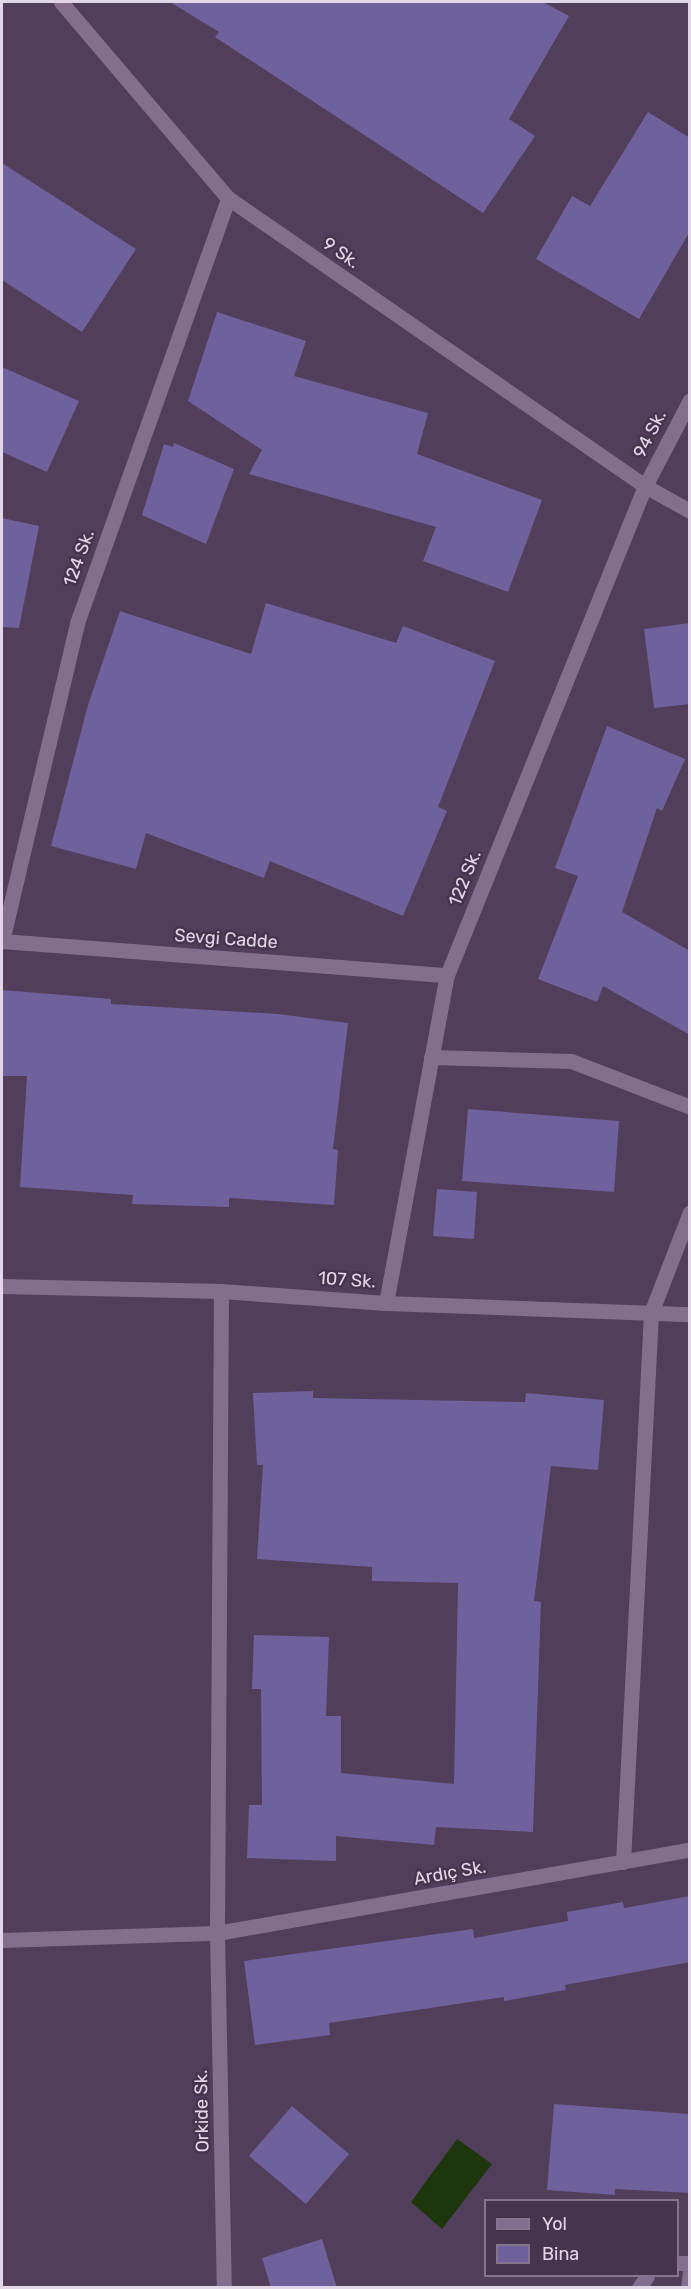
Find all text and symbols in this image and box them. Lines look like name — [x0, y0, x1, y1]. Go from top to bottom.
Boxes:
street label: 9 Sk. — [318, 233, 364, 273]
street label: 94 Sk. — [629, 406, 671, 462]
street label: 124 Sk. — [59, 527, 99, 589]
street label: 122 Sk. — [444, 847, 486, 909]
street label: Sevgi Cadde — [174, 925, 278, 953]
street label: 107 Sk. — [317, 1267, 377, 1293]
street label: Ardıç Sk. — [412, 1856, 488, 1890]
street label: Orkide Sk. — [190, 2069, 214, 2153]
legend — [484, 2199, 679, 2277]
text: Yol — [542, 2213, 567, 2235]
text: Bina — [542, 2243, 579, 2265]

